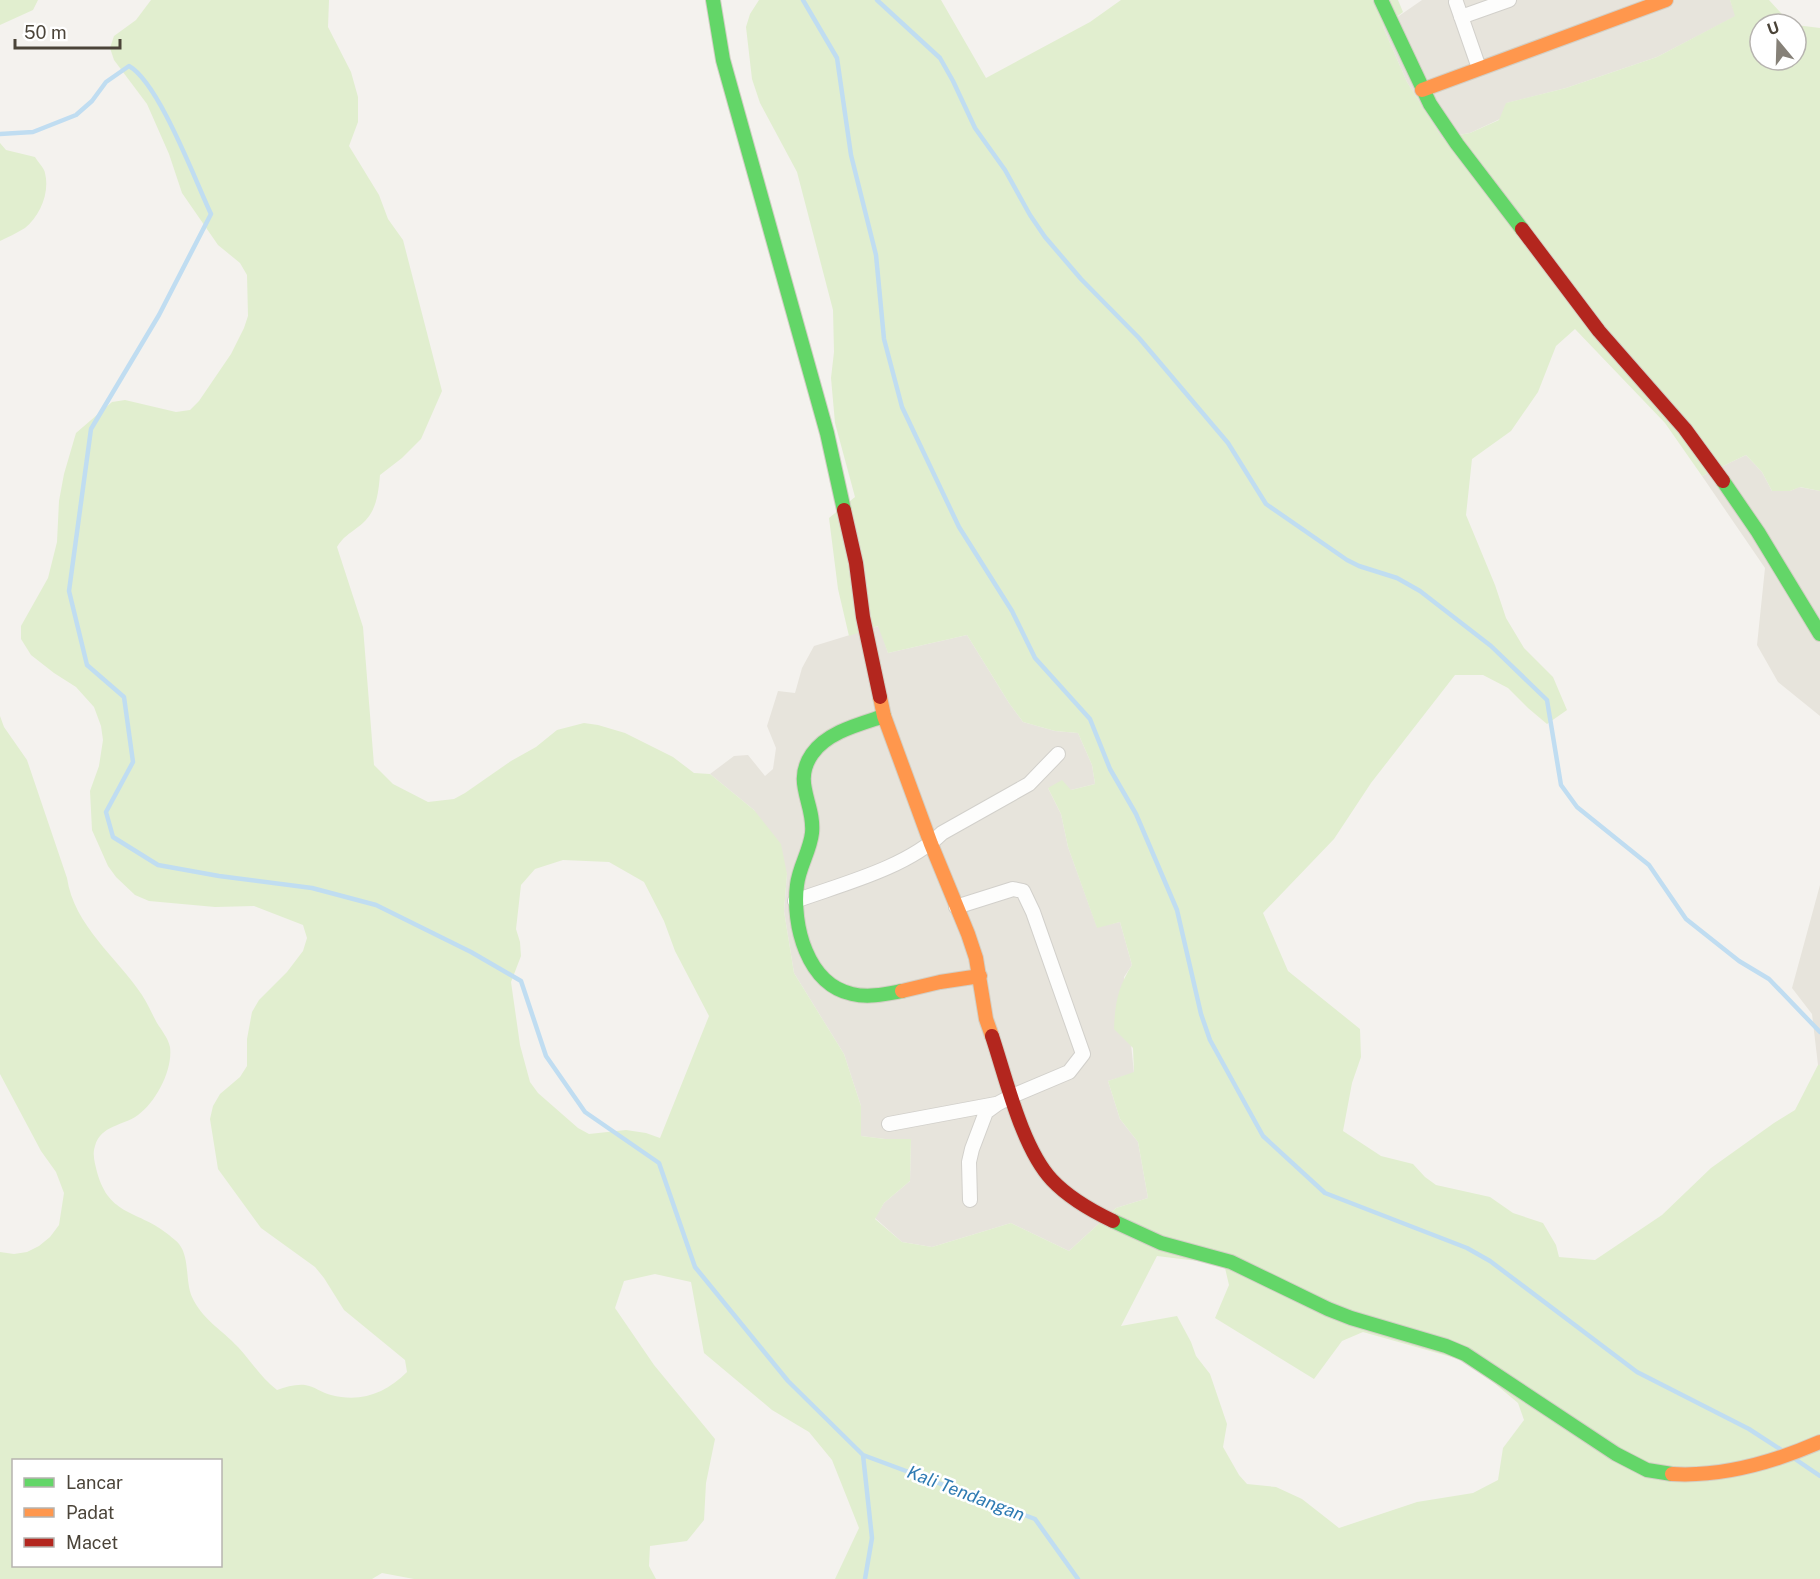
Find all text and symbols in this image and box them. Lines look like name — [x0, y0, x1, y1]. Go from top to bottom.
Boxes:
scale bar — [15, 12, 120, 50]
north arrow — [1748, 12, 1808, 72]
text: U — [1765, 17, 1782, 39]
text: 50 m — [24, 22, 67, 43]
legend — [12, 1459, 222, 1567]
water label: Kali Tendangan — [904, 1461, 1028, 1525]
text: Lancar — [66, 1472, 123, 1493]
text: Padat — [66, 1502, 115, 1523]
text: Macet — [66, 1532, 118, 1553]

